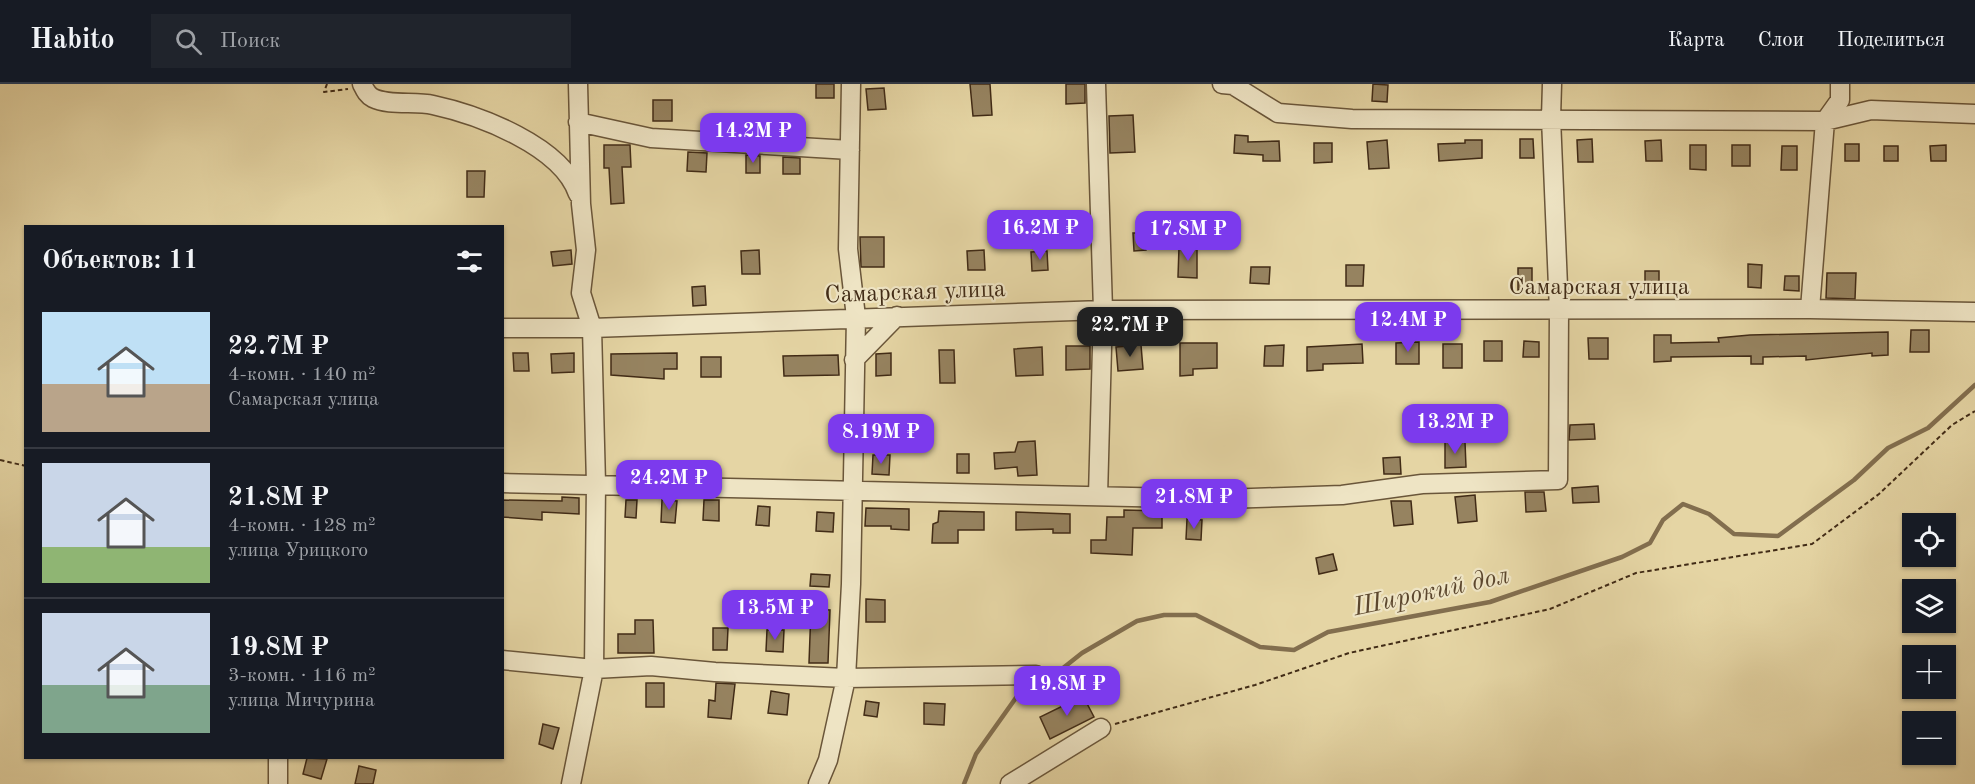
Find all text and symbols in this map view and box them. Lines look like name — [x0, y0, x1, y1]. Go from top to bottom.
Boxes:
search box — [151, 14, 571, 68]
icon: search — [172, 25, 205, 58]
text: Habito — [30, 27, 115, 55]
text: Поиск — [220, 30, 280, 52]
text: Карта — [1668, 30, 1725, 51]
text: Слои — [1758, 30, 1804, 51]
text: Поделиться — [1837, 30, 1945, 51]
pin: 14.2M ₽ — [698, 113, 808, 164]
text: 14.2M ₽ — [714, 122, 792, 142]
pin: 16.2M ₽ — [985, 210, 1095, 261]
pin: 17.8M ₽ — [1133, 211, 1243, 262]
text: 16.2M ₽ — [1001, 219, 1079, 239]
text: 17.8M ₽ — [1149, 220, 1227, 240]
icon: filters — [453, 245, 486, 278]
text: Объектов: 11 — [42, 248, 198, 274]
street label: Самарская улица — [1508, 276, 1690, 300]
street label: Самарская улица — [824, 278, 1006, 308]
pin: 12.4M ₽ — [1353, 302, 1463, 353]
pin: 22.7M ₽ — [1075, 307, 1185, 358]
text: 12.4M ₽ — [1369, 311, 1447, 331]
text: 22.7M ₽ — [1091, 316, 1169, 336]
text: 22.7M ₽ — [228, 334, 329, 360]
icon: home — [90, 336, 162, 408]
text: 4-комн. · 140 m² — [228, 365, 376, 385]
text: Самарская улица — [228, 390, 379, 410]
pin: 13.2M ₽ — [1400, 404, 1510, 455]
text: 13.2M ₽ — [1416, 413, 1494, 433]
pin: 8.19M ₽ — [826, 414, 936, 465]
text: 8.19M ₽ — [842, 423, 920, 443]
pin: 24.2M ₽ — [614, 460, 724, 511]
text: 24.2M ₽ — [630, 469, 708, 489]
pin: 21.8M ₽ — [1139, 479, 1249, 530]
text: 21.8M ₽ — [228, 485, 329, 511]
icon: home — [90, 487, 162, 559]
text: 21.8M ₽ — [1155, 488, 1233, 508]
map controls — [1902, 513, 1956, 765]
button: locate — [1902, 513, 1956, 567]
text: 4-комн. · 128 m² — [228, 516, 376, 536]
text: улица Урицкого — [228, 541, 368, 561]
water label: Широкий дол — [1350, 563, 1512, 621]
button: layers — [1902, 579, 1956, 633]
pin: 13.5M ₽ — [720, 590, 830, 641]
text: 13.5M ₽ — [736, 599, 814, 619]
text: 19.8M ₽ — [228, 635, 329, 661]
icon: home — [90, 637, 162, 709]
button: + — [1902, 645, 1956, 699]
text: 3-комн. · 116 m² — [228, 666, 376, 686]
pin: 19.8M ₽ — [1012, 666, 1122, 717]
text: 19.8M ₽ — [1028, 675, 1106, 695]
text: улица Мичурина — [228, 691, 375, 711]
button: − — [1902, 711, 1956, 765]

